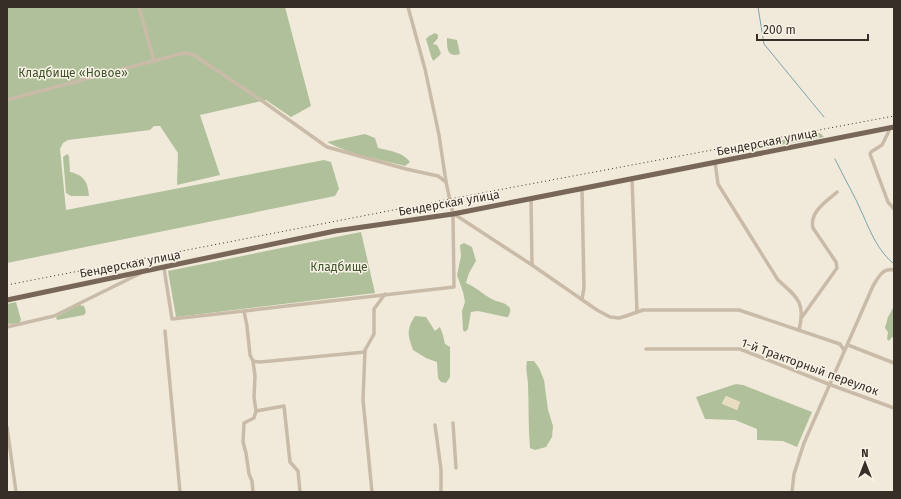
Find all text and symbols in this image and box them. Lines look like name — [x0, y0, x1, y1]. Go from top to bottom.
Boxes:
scale bar — [757, 16, 868, 42]
text: 200 m — [763, 23, 796, 37]
park label: Кладбище «Новое» — [18, 66, 128, 80]
street label: Бендерская улица — [715, 125, 819, 159]
street label: Бендерская улица — [397, 187, 501, 219]
street label: Бендерская улица — [78, 247, 182, 281]
park label: Кладбище — [310, 260, 368, 274]
street label: 1-й Тракторный переулок — [739, 336, 881, 399]
north arrow — [845, 443, 885, 483]
text: N — [861, 447, 869, 460]

